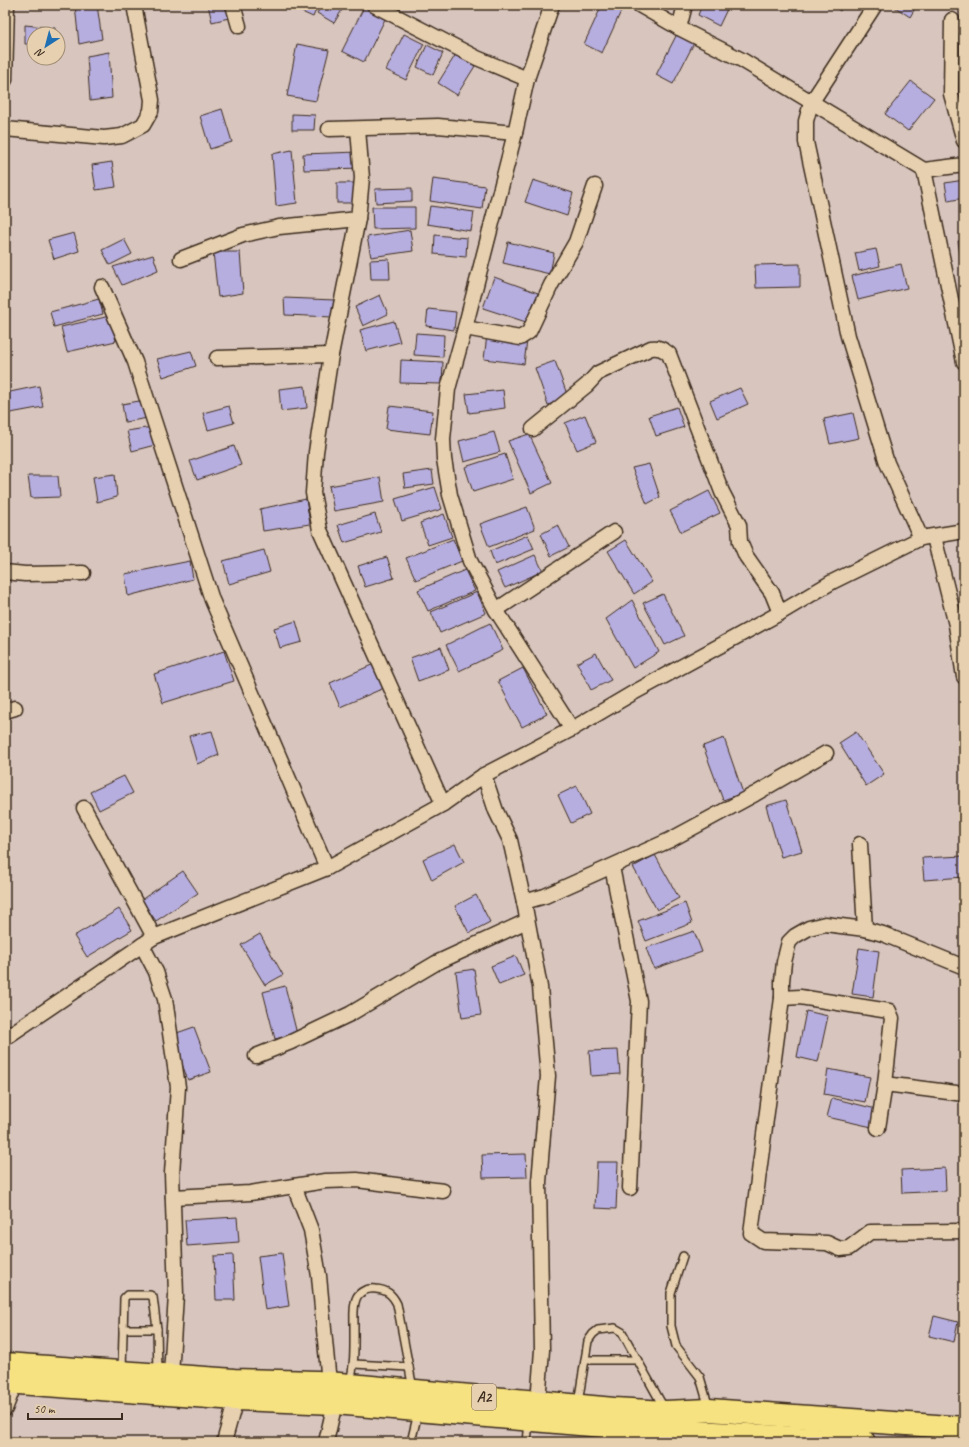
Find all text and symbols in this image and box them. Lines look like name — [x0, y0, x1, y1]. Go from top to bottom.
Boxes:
north arrow — [26, 26, 66, 66]
text: N — [31, 45, 47, 62]
road number: A2 — [472, 1384, 496, 1410]
scale bar — [28, 1395, 122, 1421]
text: 50 m — [34, 1401, 56, 1417]

